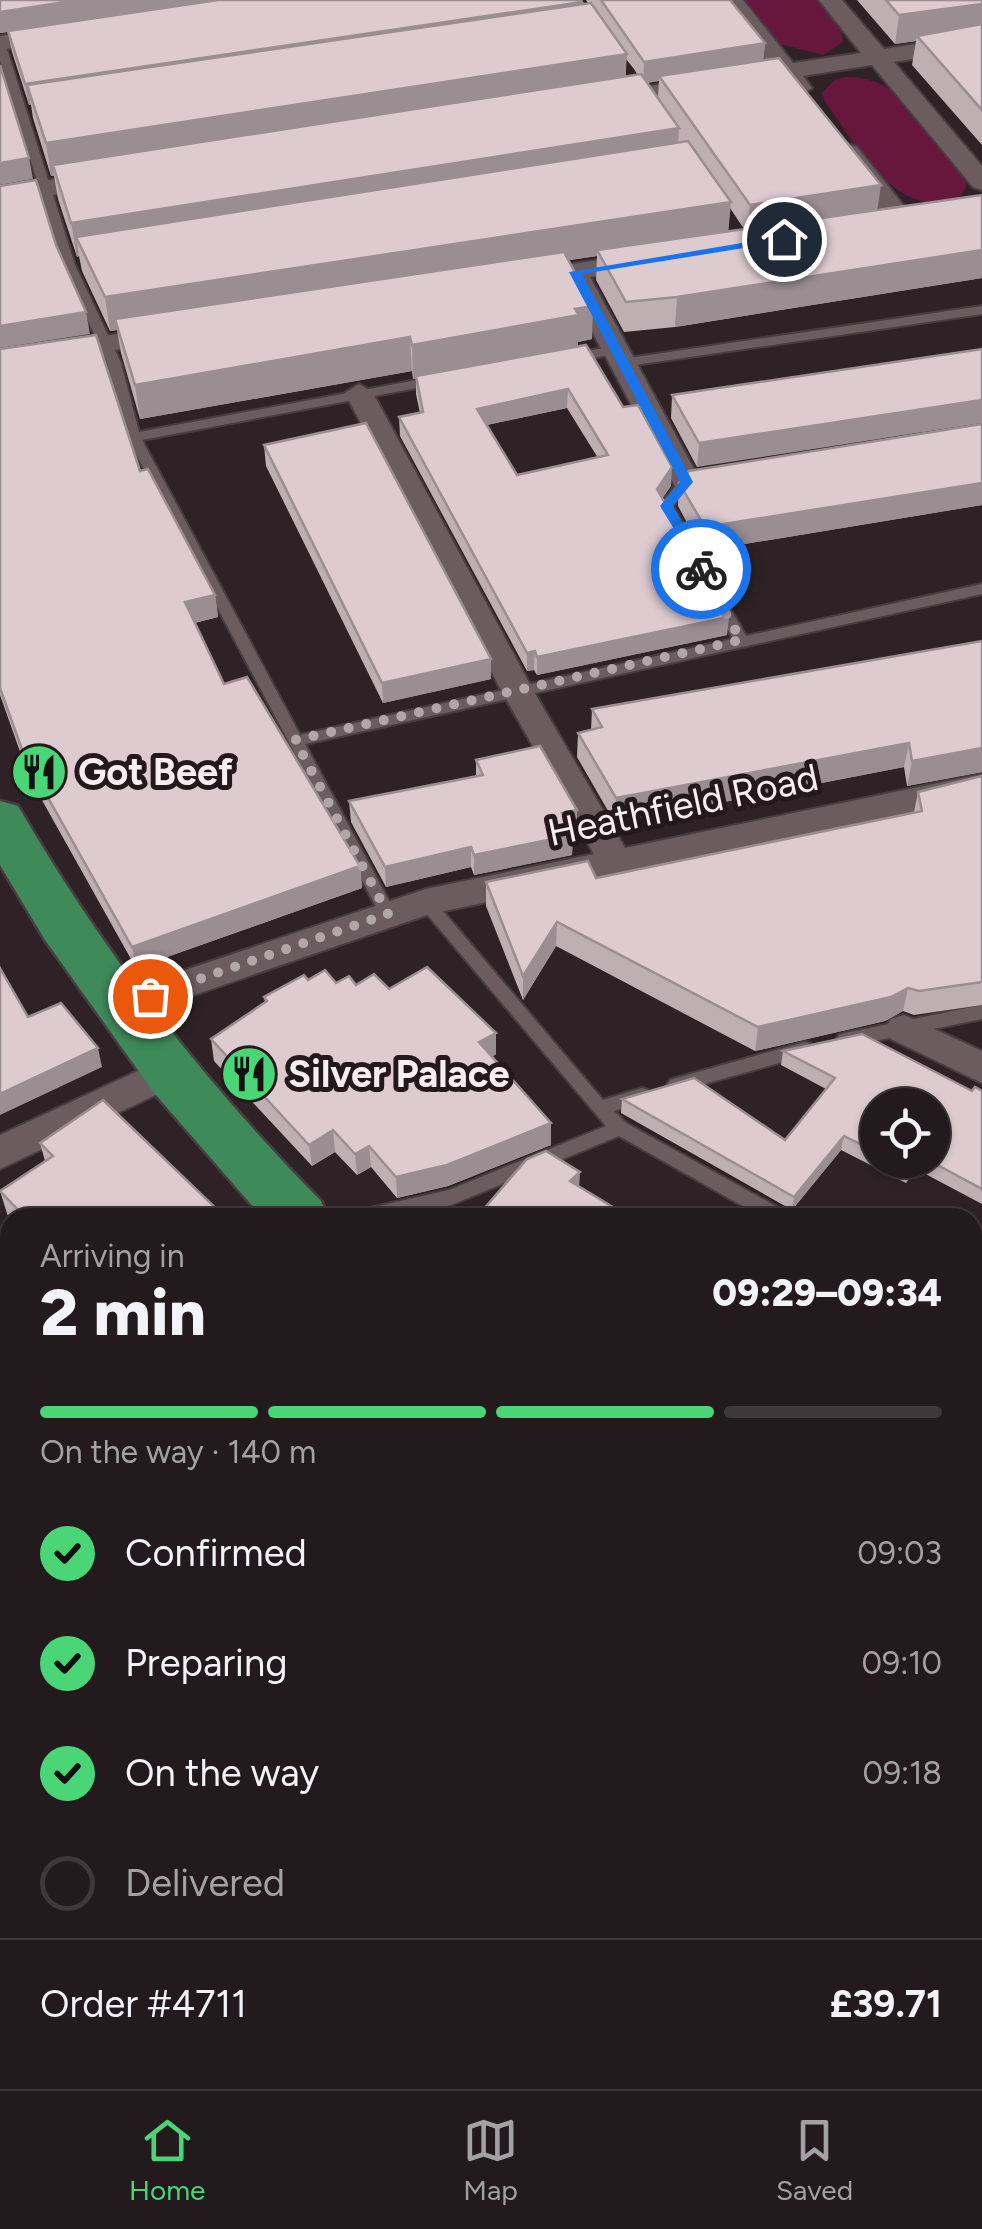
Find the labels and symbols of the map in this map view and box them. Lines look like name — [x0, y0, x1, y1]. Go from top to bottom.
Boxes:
pin — [742, 197, 827, 282]
courier — [651, 519, 751, 619]
restaurant icon: Got Beef — [9, 742, 69, 802]
place label: Got Beef — [78, 749, 233, 795]
street label: Heathfield Road — [544, 754, 822, 856]
pin — [108, 954, 193, 1039]
restaurant icon: Silver Palace — [219, 1044, 279, 1104]
place label: Silver Palace — [288, 1051, 510, 1097]

